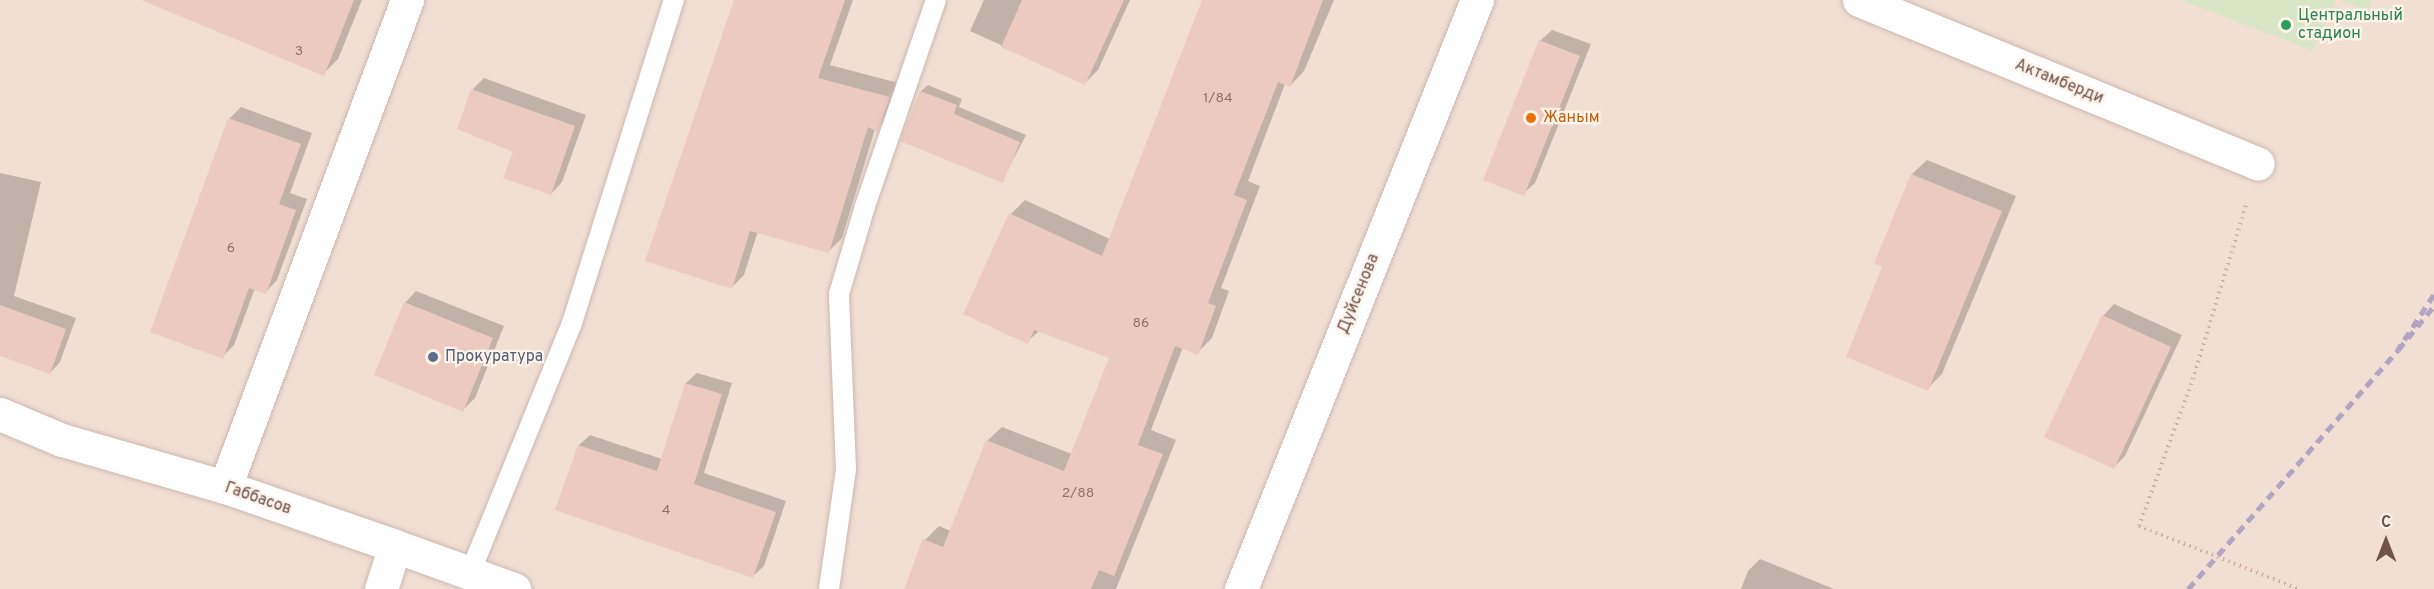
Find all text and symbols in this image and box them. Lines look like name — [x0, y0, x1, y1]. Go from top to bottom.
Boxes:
place label: Центральный стадион — [2298, 6, 2403, 44]
marker: Центральный стадион — [2279, 18, 2293, 32]
house number: 3 — [295, 44, 303, 60]
street label: Актамберди — [2012, 56, 2106, 108]
house number: 1/84 — [1203, 91, 1233, 107]
place label: Жаным — [1543, 108, 1600, 128]
marker: Жаным — [1524, 111, 1538, 125]
house number: 6 — [227, 241, 235, 257]
street label: Дуйсенова — [1334, 251, 1384, 337]
house number: 86 — [1133, 316, 1149, 332]
place label: Прокуратура — [445, 347, 543, 367]
marker: Прокуратура — [426, 350, 440, 364]
street label: Габбасов — [222, 479, 294, 519]
house number: 2/88 — [1062, 486, 1094, 502]
house number: 4 — [662, 503, 670, 519]
north arrow — [2356, 511, 2416, 571]
text: С — [2381, 513, 2391, 533]

